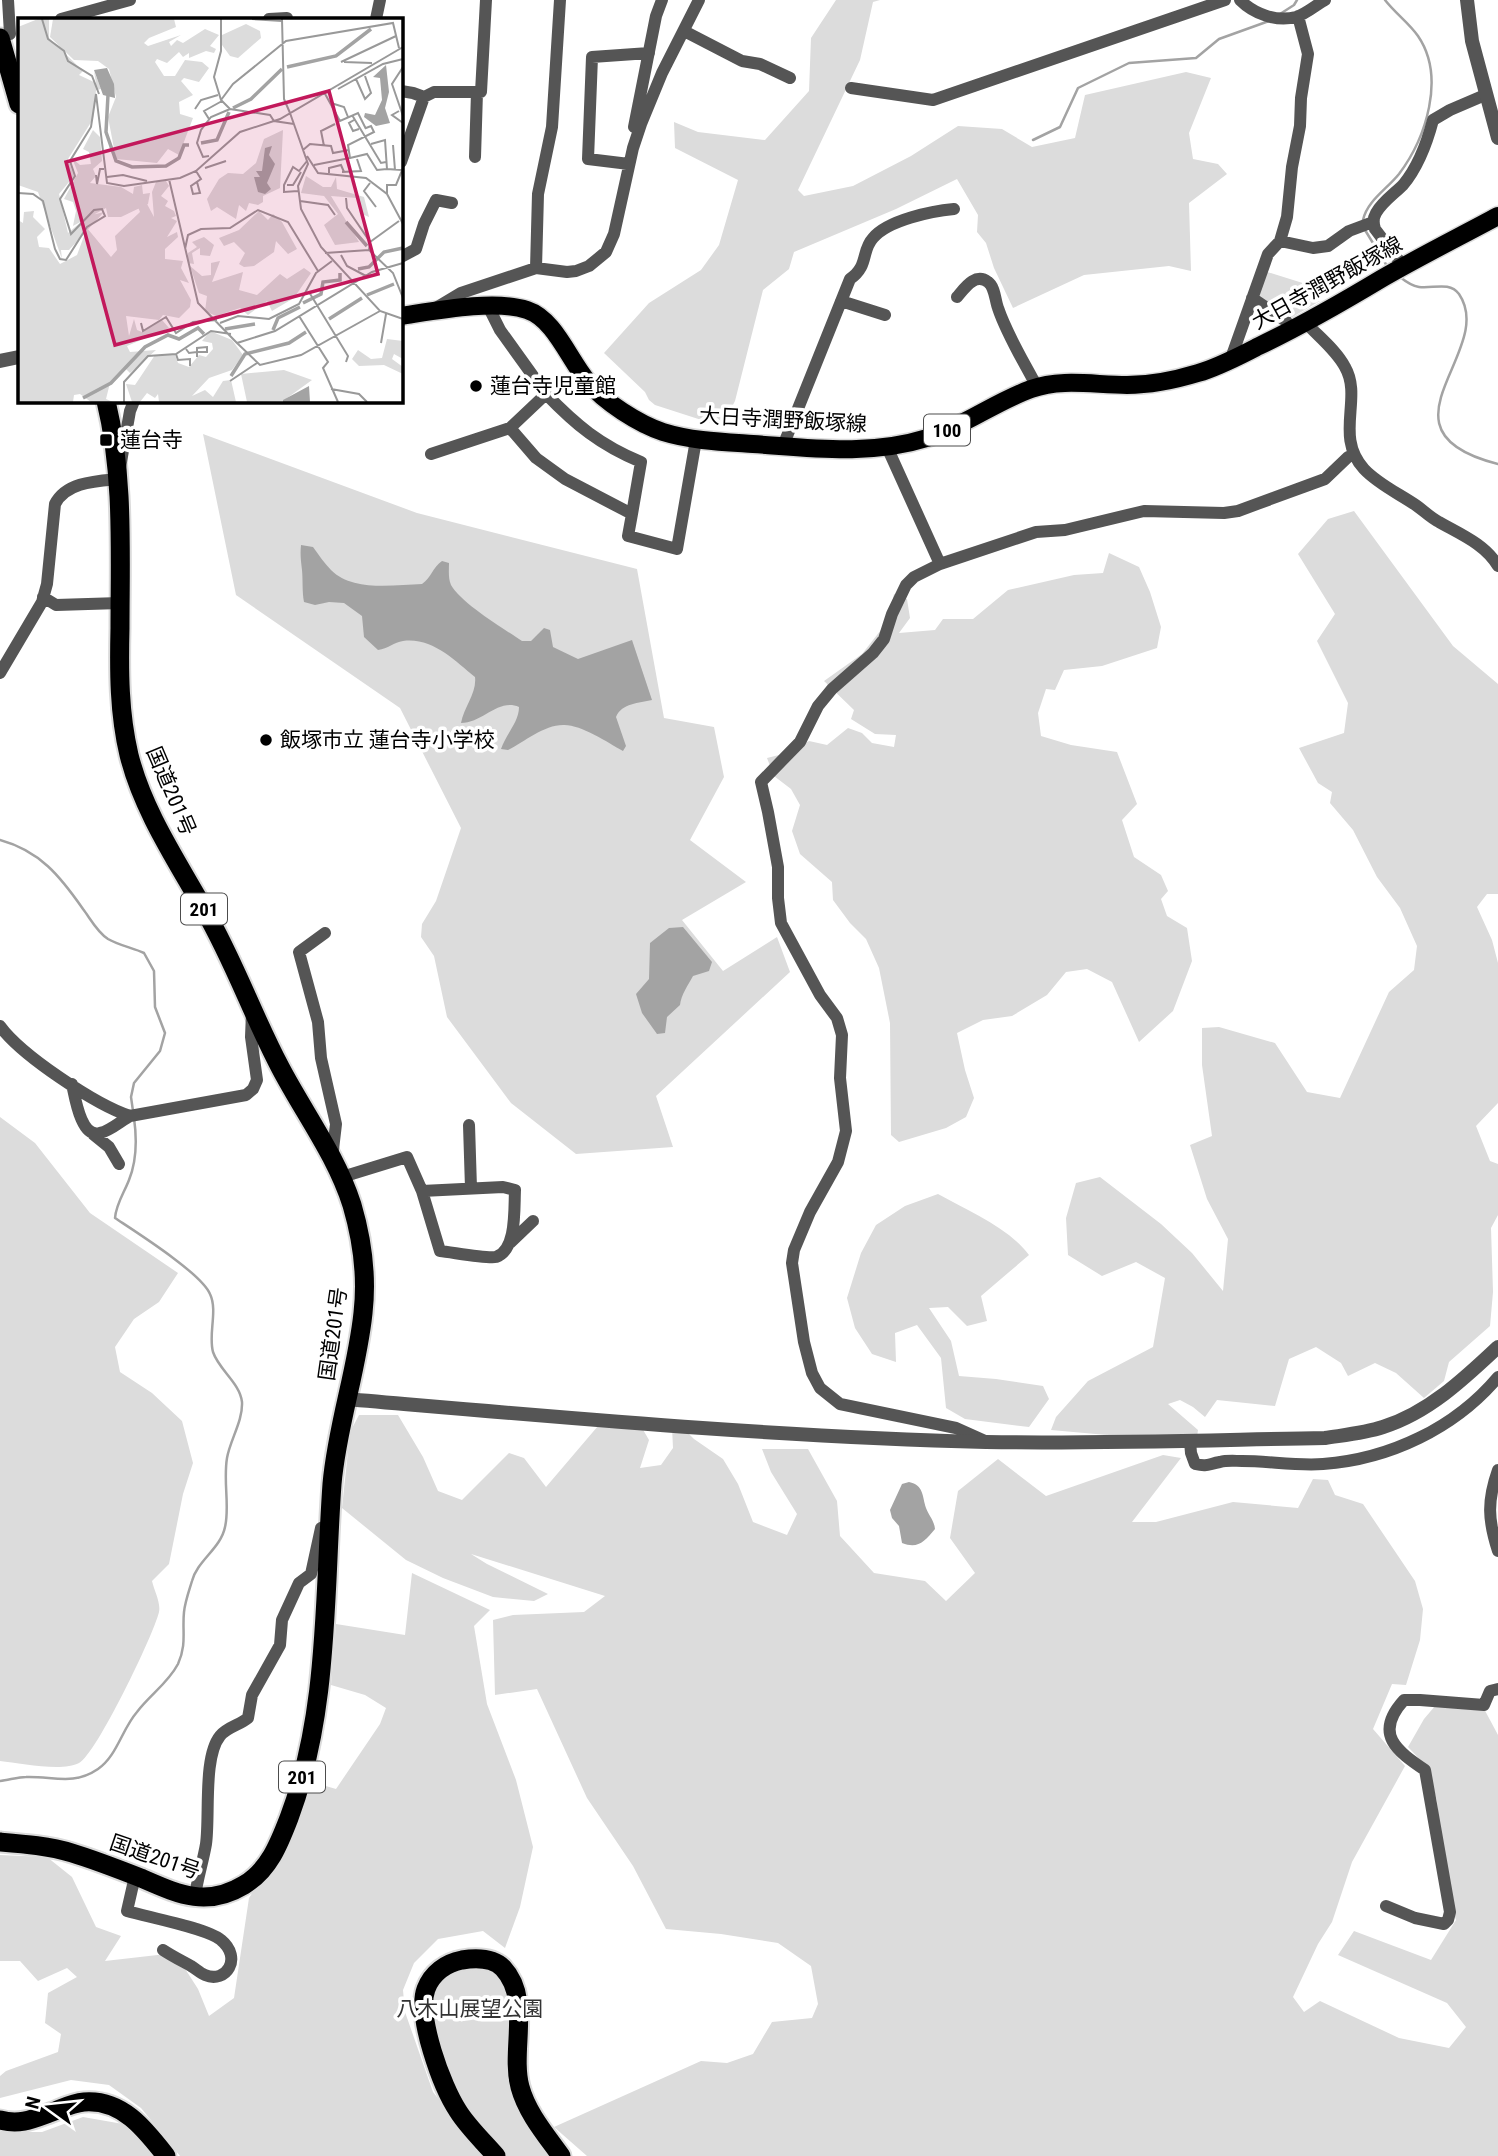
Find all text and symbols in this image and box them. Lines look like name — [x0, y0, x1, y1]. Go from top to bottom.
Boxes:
inset map — [18, 18, 402, 402]
street label: 大日寺潤野飯塚線 — [1248, 232, 1406, 334]
place label: 蓮台寺児童館 — [490, 374, 616, 398]
marker: 蓮台寺児童館 — [468, 378, 484, 394]
street label: 大日寺潤野飯塚線 — [698, 404, 868, 436]
road number: 100 — [924, 414, 970, 446]
place label: 蓮台寺 — [120, 428, 183, 452]
marker: 蓮台寺 — [98, 432, 114, 448]
place label: 飯塚市立 蓮台寺小学校 — [280, 728, 495, 752]
marker: 飯塚市立 蓮台寺小学校 — [258, 732, 274, 748]
street label: 国道201号 — [142, 743, 200, 839]
road number: 201 — [181, 894, 227, 925]
street label: 国道201号 — [315, 1286, 351, 1382]
road number: 201 — [279, 1762, 325, 1792]
street label: 国道201号 — [107, 1830, 203, 1884]
park label: 八木山展望公園 — [397, 1997, 544, 2021]
north arrow — [14, 2072, 84, 2142]
text: N — [20, 2094, 46, 2111]

